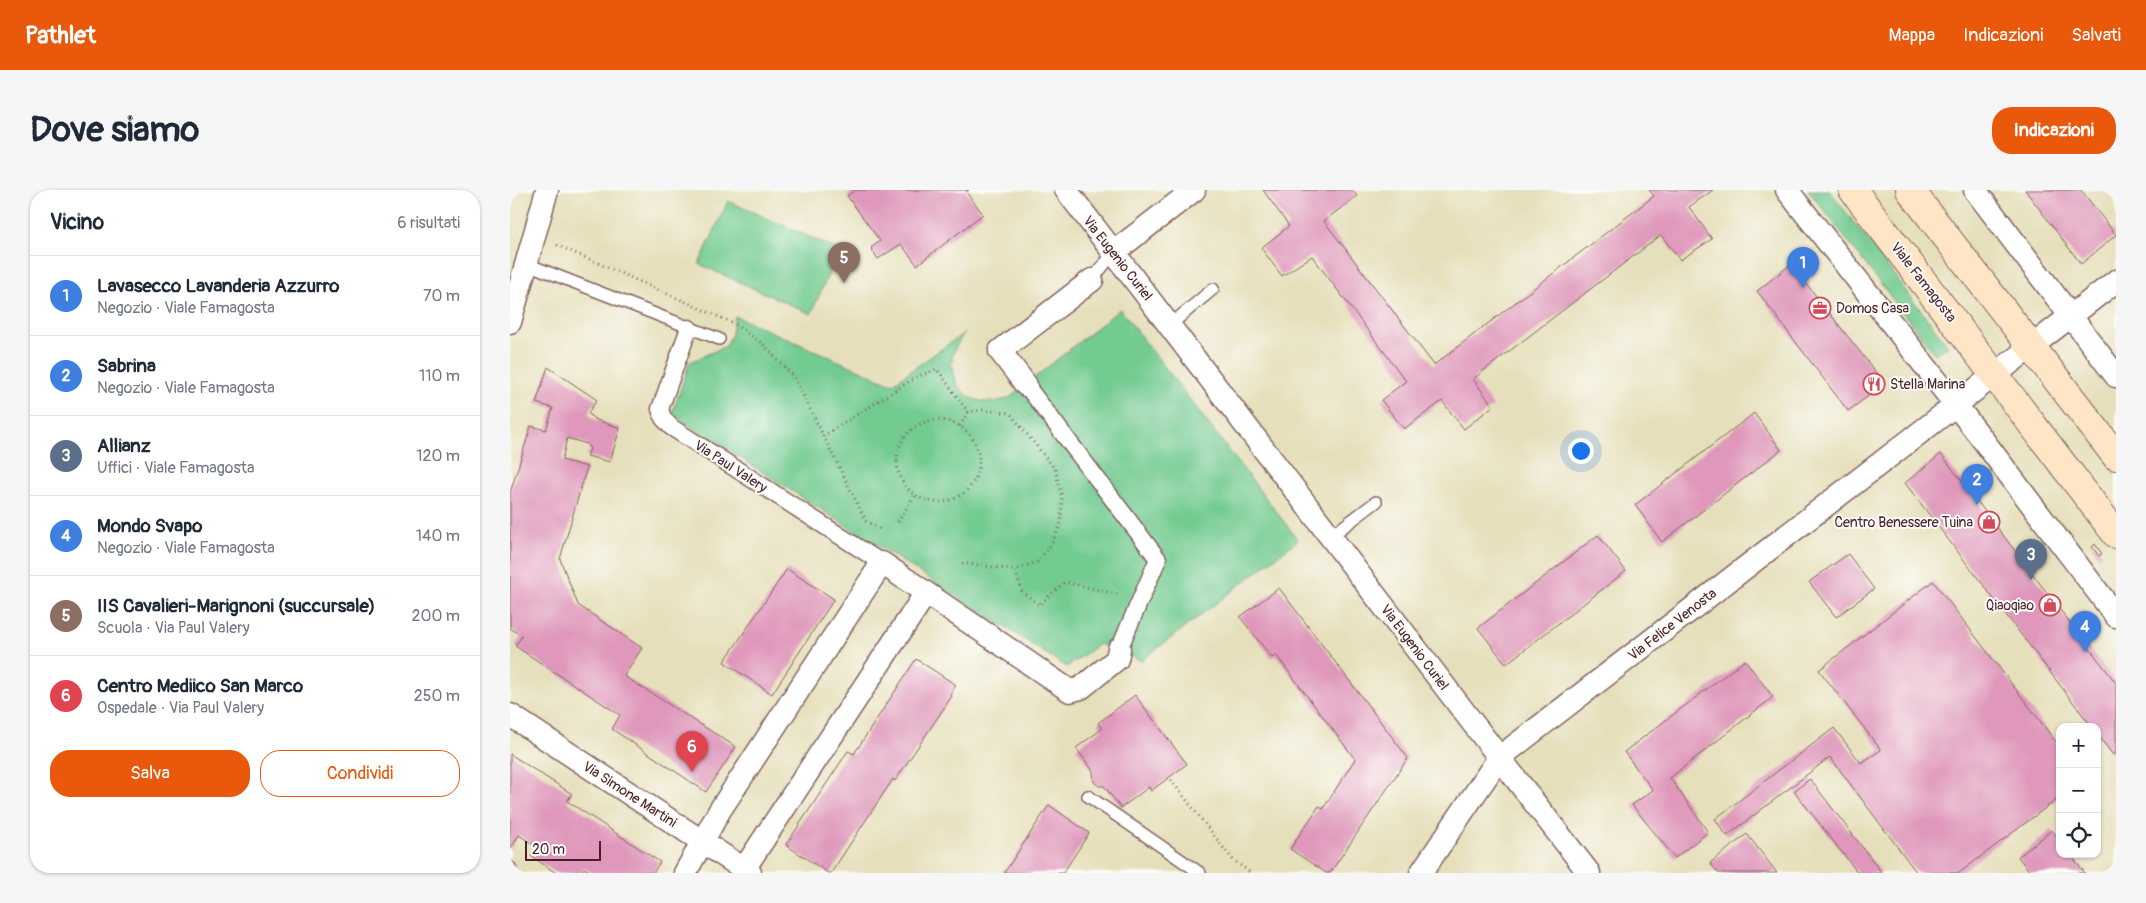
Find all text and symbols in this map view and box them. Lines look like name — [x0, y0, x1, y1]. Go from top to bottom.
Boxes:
text: Pathlet — [25, 21, 96, 50]
text: Mappa — [1888, 24, 1935, 47]
text: Indicazioni — [1963, 24, 2043, 47]
text: Salvati — [2071, 24, 2121, 47]
button: Indicazioni — [1992, 107, 2116, 154]
text: Dove siamo — [30, 108, 199, 152]
text: Vicino — [50, 209, 104, 236]
text: 6 risultati — [397, 213, 460, 233]
street label: Via Eugenio Curiel — [1079, 213, 1156, 304]
street label: Viale Famagosta — [1887, 239, 1960, 326]
pin: 5 — [828, 242, 860, 283]
pin: 1 — [1787, 247, 1819, 288]
text: Lavasecco Lavanderia Azzurro — [97, 274, 339, 298]
text: 1 — [63, 286, 69, 306]
text: 70 m — [423, 286, 460, 306]
office icon: Domos Casa — [1808, 296, 1832, 320]
text: Negozio · Viale Famagosta — [97, 298, 275, 318]
place label: Domos Casa — [1836, 300, 1909, 317]
text: Sabrina — [97, 354, 156, 378]
text: 2 — [62, 366, 70, 386]
text: 110 m — [419, 366, 460, 386]
restaurant icon: Stella Marina — [1862, 372, 1886, 396]
place label: Stella Marina — [1890, 376, 1965, 393]
text: Negozio · Viale Famagosta — [97, 378, 275, 398]
text: Allianz — [97, 434, 151, 458]
street label: Via Paul Valery — [691, 437, 770, 496]
your location — [1568, 438, 1594, 464]
text: 3 — [62, 446, 70, 466]
text: 120 m — [416, 446, 460, 466]
text: Uffici · Viale Famagosta — [97, 458, 254, 478]
pin: 2 — [1961, 464, 1993, 505]
shop icon: Centro Benessere Tuina — [1977, 510, 2001, 534]
text: Mondo Svapo — [97, 514, 202, 538]
place label: Centro Benessere Tuina — [1834, 514, 1973, 531]
text: 4 — [61, 526, 71, 546]
text: 140 m — [416, 526, 460, 546]
text: Negozio · Viale Famagosta — [97, 538, 275, 558]
pin: 3 — [2015, 539, 2047, 580]
street label: Via Felice Venosta — [1625, 585, 1720, 664]
shop icon: Qiaoqiao — [2038, 593, 2062, 617]
text: IIS Cavalieri-Marignoni (succursale) — [97, 594, 375, 618]
place label: Qiaoqiao — [1986, 597, 2034, 614]
street label: Via Eugenio Curiel — [1377, 601, 1452, 693]
text: 5 — [62, 606, 70, 626]
text: 200 m — [412, 606, 460, 626]
pin: 4 — [2069, 611, 2101, 652]
text: Scuola · Via Paul Valery — [97, 618, 250, 638]
text: Centro Mediico San Marco — [97, 674, 303, 698]
text: 6 — [61, 686, 71, 706]
text: 250 m — [414, 686, 460, 706]
text: Ospedale · Via Paul Valery — [97, 698, 264, 718]
map controls — [2056, 723, 2101, 858]
button: + — [2056, 723, 2101, 768]
pin: 6 — [676, 731, 708, 772]
button: Salva — [50, 750, 250, 797]
button: Condividi — [260, 750, 460, 797]
street label: Via Simone Martini — [580, 758, 680, 831]
button: − — [2056, 768, 2101, 813]
button: locate — [2056, 813, 2101, 858]
scale bar — [525, 838, 601, 861]
text: 20 m — [532, 841, 565, 858]

